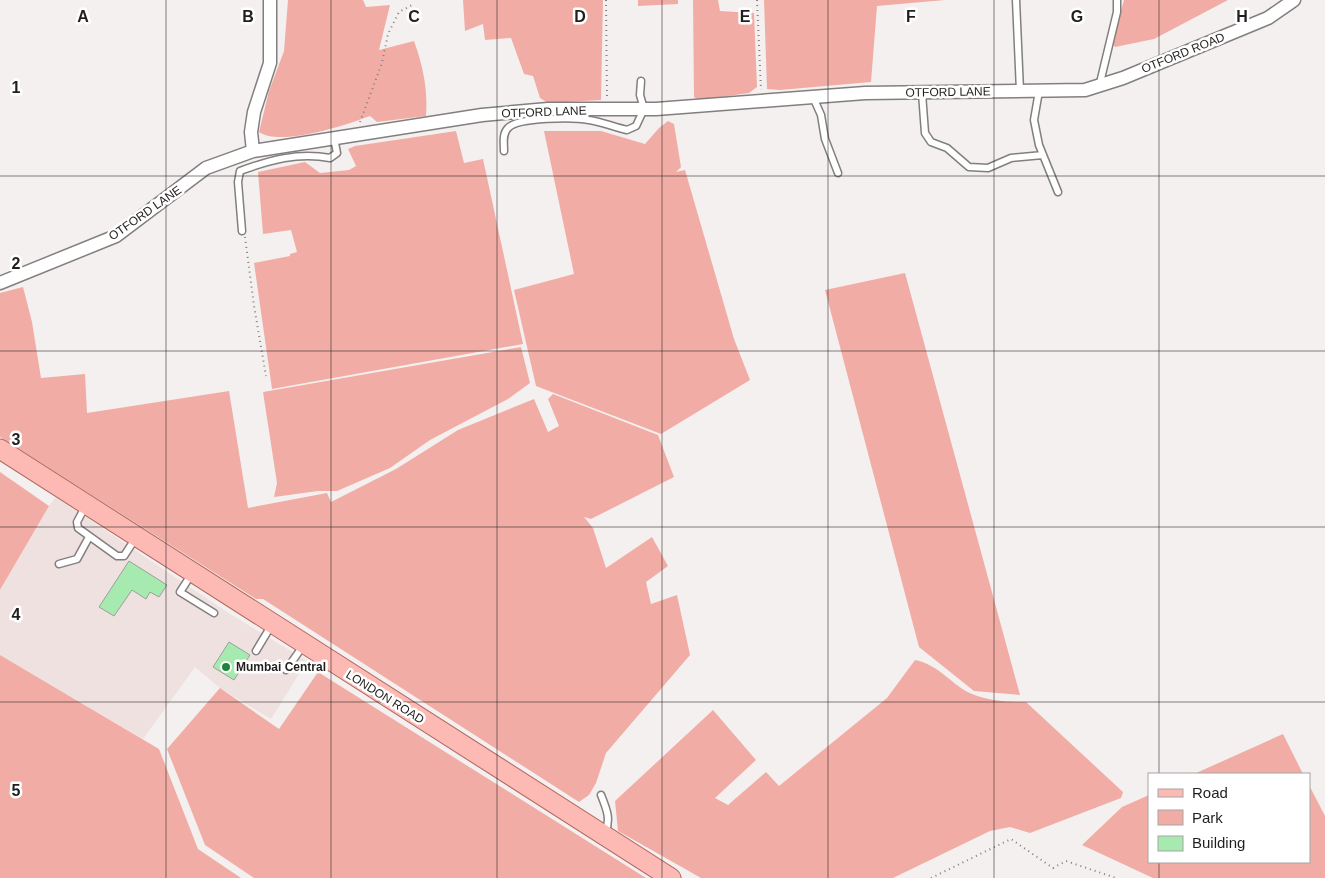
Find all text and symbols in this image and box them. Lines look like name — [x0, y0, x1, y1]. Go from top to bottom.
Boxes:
text: A — [77, 8, 89, 25]
text: B — [242, 8, 254, 25]
text: C — [408, 8, 420, 25]
text: D — [574, 8, 586, 25]
text: E — [740, 8, 751, 25]
text: F — [906, 8, 916, 25]
text: G — [1071, 8, 1083, 25]
text: H — [1236, 8, 1248, 25]
street label: OTFORD ROAD — [1139, 30, 1227, 76]
text: 1 — [12, 79, 21, 96]
street label: OTFORD LANE — [905, 84, 991, 100]
street label: OTFORD LANE — [501, 104, 587, 120]
street label: OTFORD LANE — [106, 183, 184, 243]
text: 2 — [12, 255, 21, 272]
text: 3 — [12, 431, 21, 448]
text: 4 — [12, 606, 21, 623]
place label: Mumbai Central — [236, 660, 326, 674]
marker: Mumbai Central — [220, 661, 232, 673]
street label: LONDON ROAD — [343, 667, 427, 727]
legend — [1148, 773, 1310, 863]
text: 5 — [12, 782, 21, 799]
text: Road — [1192, 784, 1228, 801]
text: Park — [1192, 809, 1223, 826]
text: Building — [1192, 834, 1245, 851]

